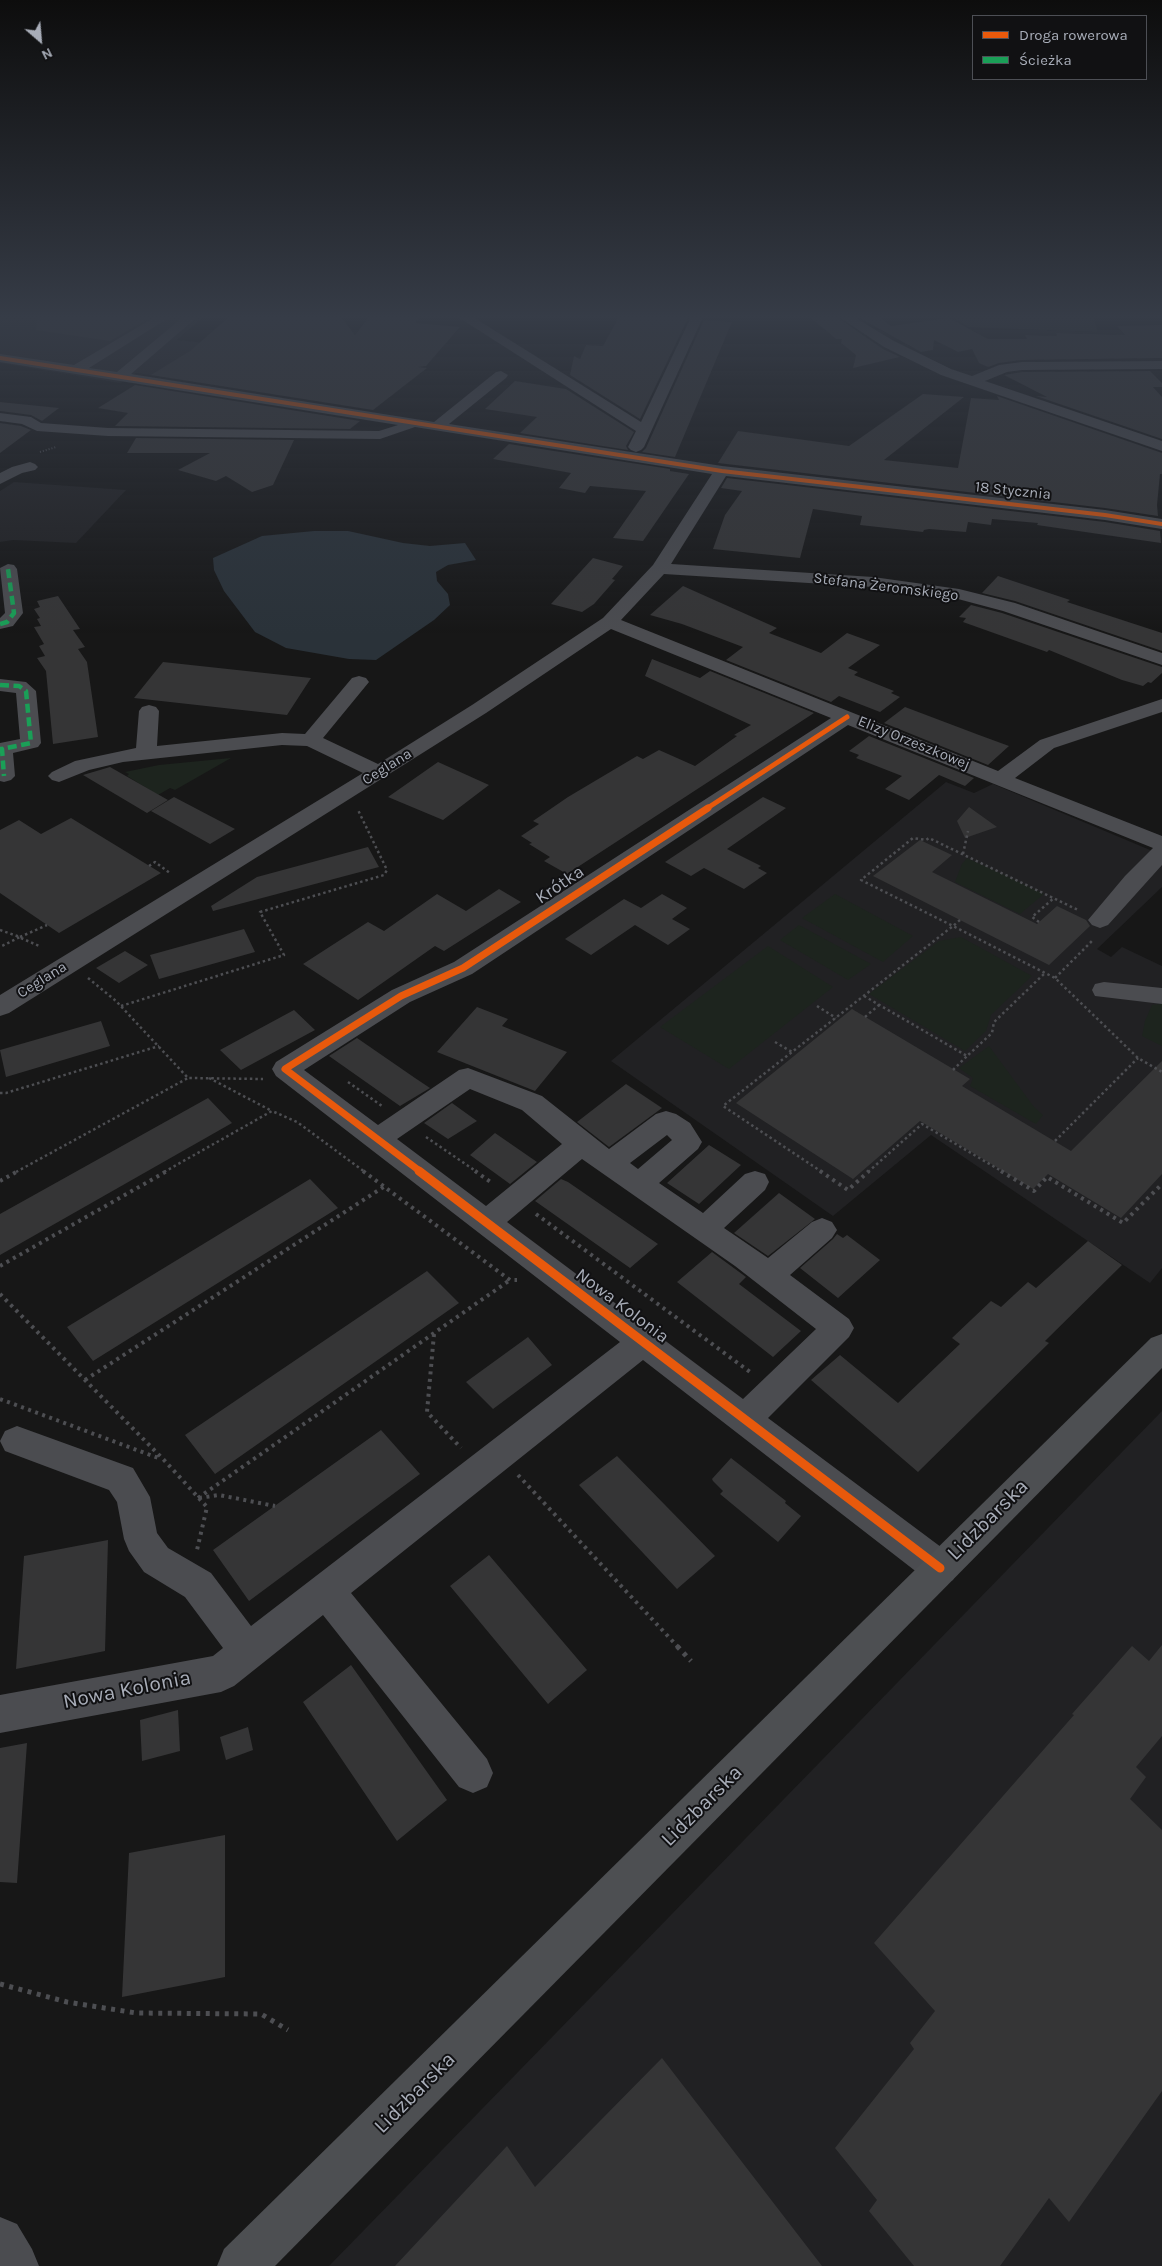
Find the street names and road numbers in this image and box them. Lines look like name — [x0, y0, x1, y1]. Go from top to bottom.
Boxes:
street label: 18 Stycznia — [974, 478, 1052, 504]
street label: Stefana Żeromskiego — [812, 569, 960, 605]
street label: Elizy Orzeszkowej — [855, 712, 973, 774]
street label: Ceglana — [359, 745, 415, 789]
street label: Krótka — [532, 861, 588, 909]
street label: Ceglana — [14, 958, 70, 1002]
street label: Nowa Kolonia — [571, 1264, 673, 1348]
street label: Lidzbarska — [942, 1474, 1034, 1566]
street label: Nowa Kolonia — [61, 1665, 193, 1715]
street label: Lidzbarska — [656, 1760, 748, 1852]
street label: Lidzbarska — [369, 2047, 461, 2139]

